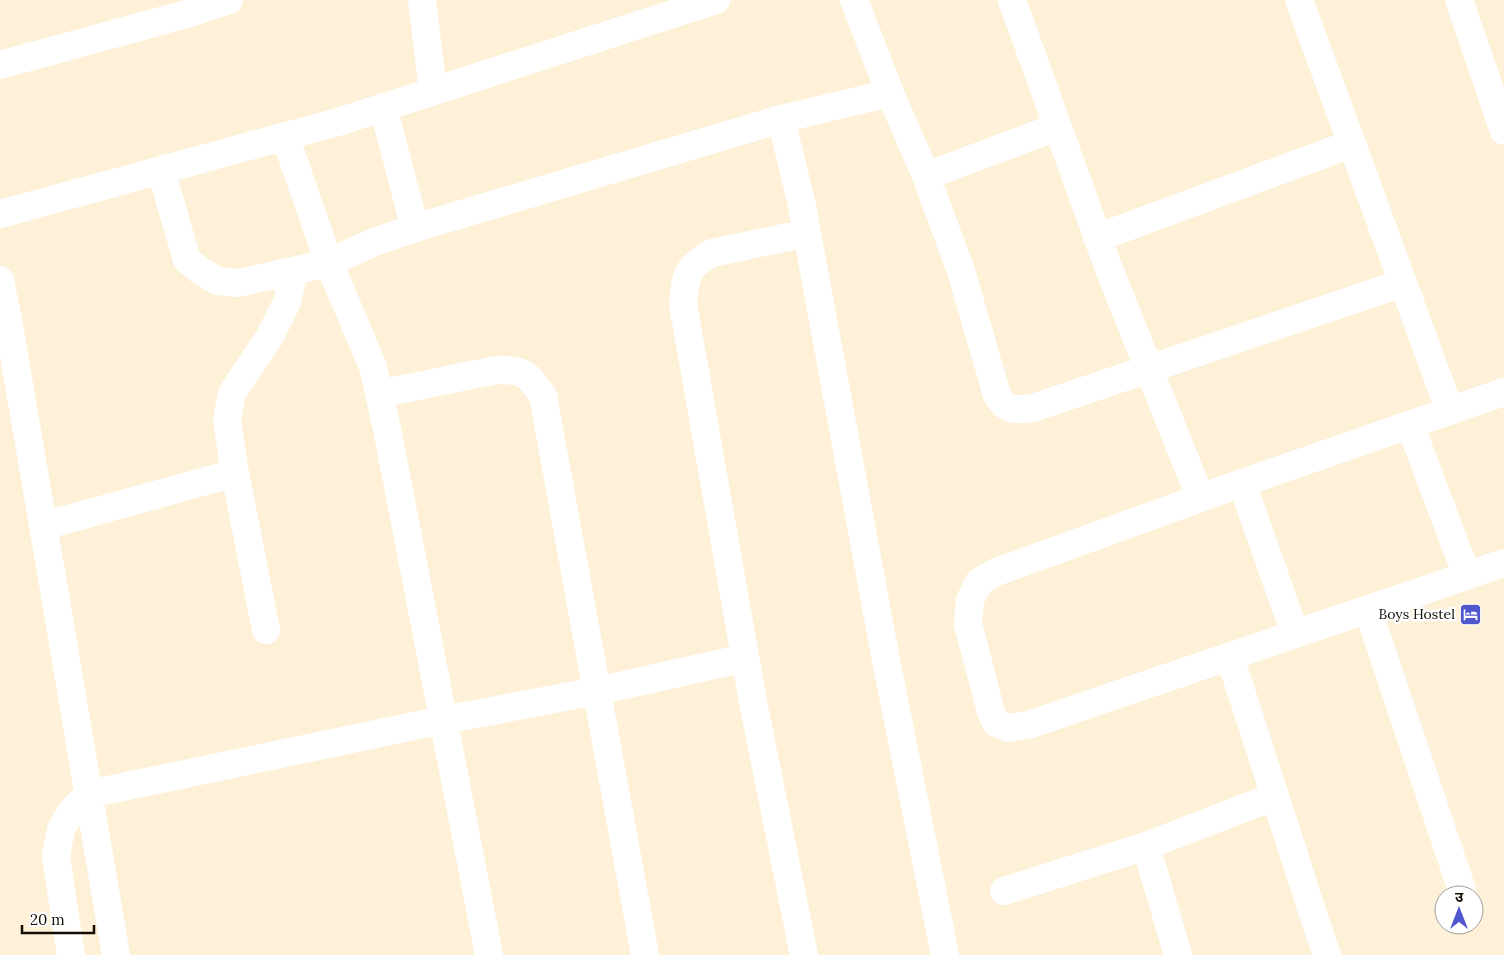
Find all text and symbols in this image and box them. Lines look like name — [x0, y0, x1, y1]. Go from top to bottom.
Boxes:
hotel icon: Boys Hostel — [1459, 602, 1483, 626]
place label: Boys Hostel — [1379, 605, 1455, 623]
north arrow — [1434, 885, 1484, 935]
text: उ — [1455, 888, 1464, 906]
scale bar — [22, 902, 95, 934]
text: 20 m — [30, 910, 65, 929]

